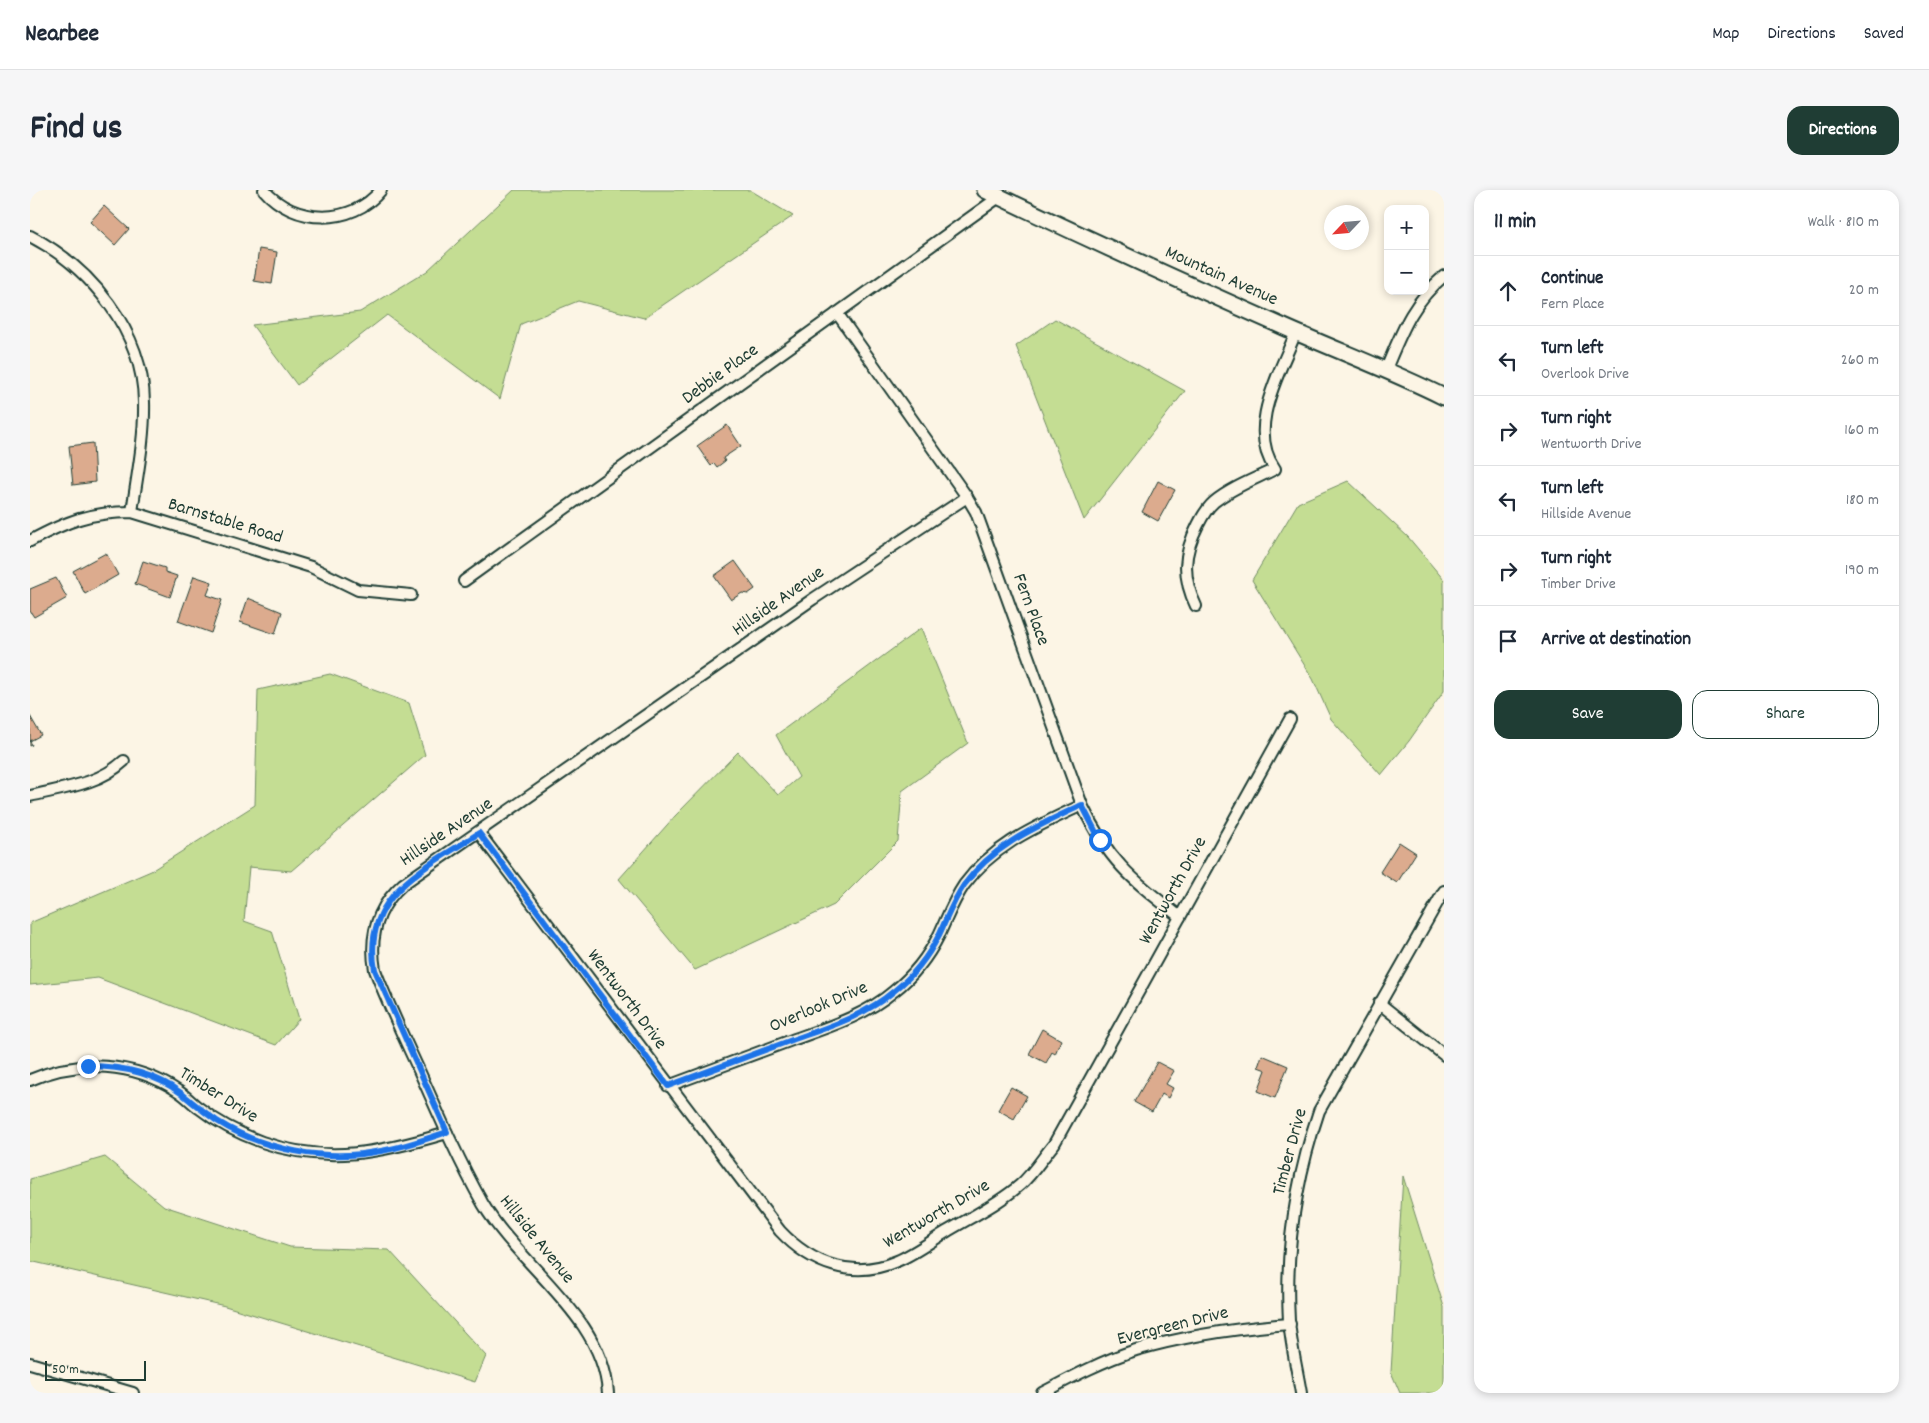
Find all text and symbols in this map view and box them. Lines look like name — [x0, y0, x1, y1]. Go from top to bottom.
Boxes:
text: Nearbee — [25, 18, 99, 52]
text: Map — [1712, 22, 1739, 47]
text: Directions — [1767, 22, 1836, 47]
text: Saved — [1864, 22, 1904, 47]
text: Find us — [30, 105, 122, 155]
button: Directions — [1787, 106, 1899, 155]
north arrow — [1324, 205, 1369, 250]
map controls — [1384, 205, 1429, 295]
button: + — [1384, 205, 1429, 250]
text: 11 min — [1494, 208, 1536, 238]
text: Walk · 810 m — [1808, 211, 1879, 234]
street label: Mountain Avenue — [1160, 240, 1282, 314]
button: − — [1384, 250, 1429, 295]
text: Continue — [1541, 266, 1603, 293]
icon: ahead — [1494, 277, 1522, 305]
text: 20 m — [1849, 279, 1879, 302]
text: Fern Place — [1541, 293, 1604, 316]
text: Turn left — [1541, 336, 1604, 363]
street label: Debbie Place — [677, 338, 765, 412]
icon: left — [1494, 347, 1522, 375]
text: 260 m — [1841, 349, 1879, 372]
text: Overlook Drive — [1541, 363, 1629, 386]
text: Turn right — [1541, 406, 1612, 433]
icon: right — [1494, 417, 1522, 445]
text: 160 m — [1844, 419, 1879, 442]
text: Wentworth Drive — [1541, 433, 1642, 456]
text: Turn left — [1541, 476, 1604, 503]
icon: left — [1494, 487, 1522, 515]
text: 180 m — [1846, 489, 1879, 512]
street label: Barnstable Road — [164, 492, 286, 552]
text: Hillside Avenue — [1541, 503, 1631, 526]
text: Turn right — [1541, 546, 1612, 573]
icon: right — [1494, 557, 1522, 585]
text: 190 m — [1845, 559, 1879, 582]
street label: Hillside Avenue — [727, 560, 831, 644]
street label: Fern Place — [1004, 570, 1056, 650]
text: Timber Drive — [1541, 573, 1616, 596]
icon: arrive — [1494, 627, 1522, 655]
text: Arrive at destination — [1541, 627, 1691, 654]
button: Save — [1494, 690, 1682, 739]
button: Share — [1692, 690, 1879, 739]
street label: Hillside Avenue — [395, 792, 499, 874]
route start — [1089, 829, 1112, 852]
street label: Wentworth Drive — [1133, 832, 1215, 950]
street label: Wentworth Drive — [579, 944, 673, 1056]
street label: Overlook Drive — [766, 975, 872, 1041]
route end — [77, 1055, 100, 1078]
street label: Timber Drive — [173, 1061, 263, 1131]
street label: Timber Drive — [1266, 1106, 1316, 1198]
street label: Wentworth Drive — [879, 1173, 995, 1257]
street label: Hillside Avenue — [492, 1190, 580, 1290]
street label: Evergreen Drive — [1115, 1300, 1231, 1354]
scale bar — [45, 1358, 146, 1381]
text: 50 m — [52, 1360, 79, 1380]

